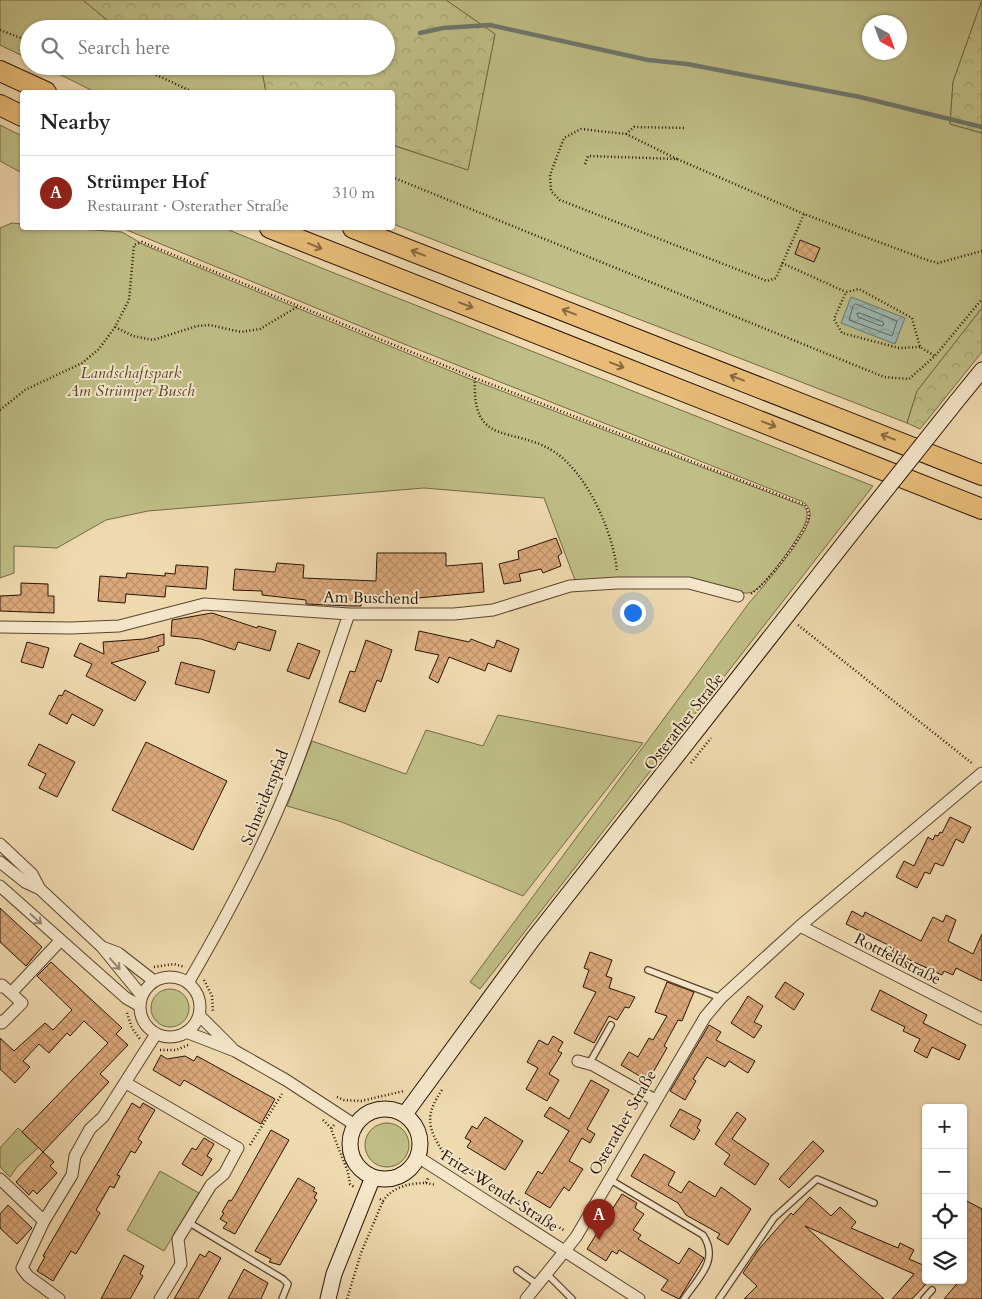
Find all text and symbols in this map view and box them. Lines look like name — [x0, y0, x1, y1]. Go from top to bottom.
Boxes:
north arrow — [862, 15, 907, 60]
search box — [20, 20, 395, 75]
icon: search — [38, 34, 66, 62]
text: Search here — [78, 35, 170, 61]
text: Nearby — [40, 108, 111, 137]
text: Strümper Hof — [87, 169, 206, 195]
text: A — [50, 182, 62, 204]
text: 310 m — [333, 182, 375, 204]
text: Restaurant · Osterather Straße — [87, 195, 289, 217]
one-way arrow — [307, 242, 322, 251]
one-way arrow — [411, 248, 426, 257]
one-way arrow — [458, 301, 473, 311]
one-way arrow — [562, 307, 577, 316]
one-way arrow — [610, 361, 625, 370]
park label: Landschaftspark Am Strümper Busch — [66, 362, 195, 402]
one-way arrow — [730, 373, 745, 382]
one-way arrow — [761, 420, 776, 429]
one-way arrow — [881, 432, 896, 441]
street label: Am Buschend — [323, 586, 419, 610]
your location — [620, 600, 646, 626]
street label: Osterather Straße — [639, 668, 729, 775]
street label: Schneiderspfad — [236, 746, 294, 848]
one-way arrow — [29, 913, 42, 925]
street label: Rottfeldstraße — [850, 928, 945, 990]
one-way arrow — [109, 957, 120, 970]
street label: Osterather Straße — [584, 1066, 662, 1179]
map controls — [922, 1104, 967, 1284]
button: + — [922, 1104, 967, 1149]
street label: Fritz-Wendt-Straße — [436, 1145, 563, 1237]
button: − — [922, 1149, 967, 1194]
button: locate — [922, 1194, 967, 1239]
pin: A — [583, 1199, 615, 1240]
button: layers — [922, 1239, 967, 1284]

